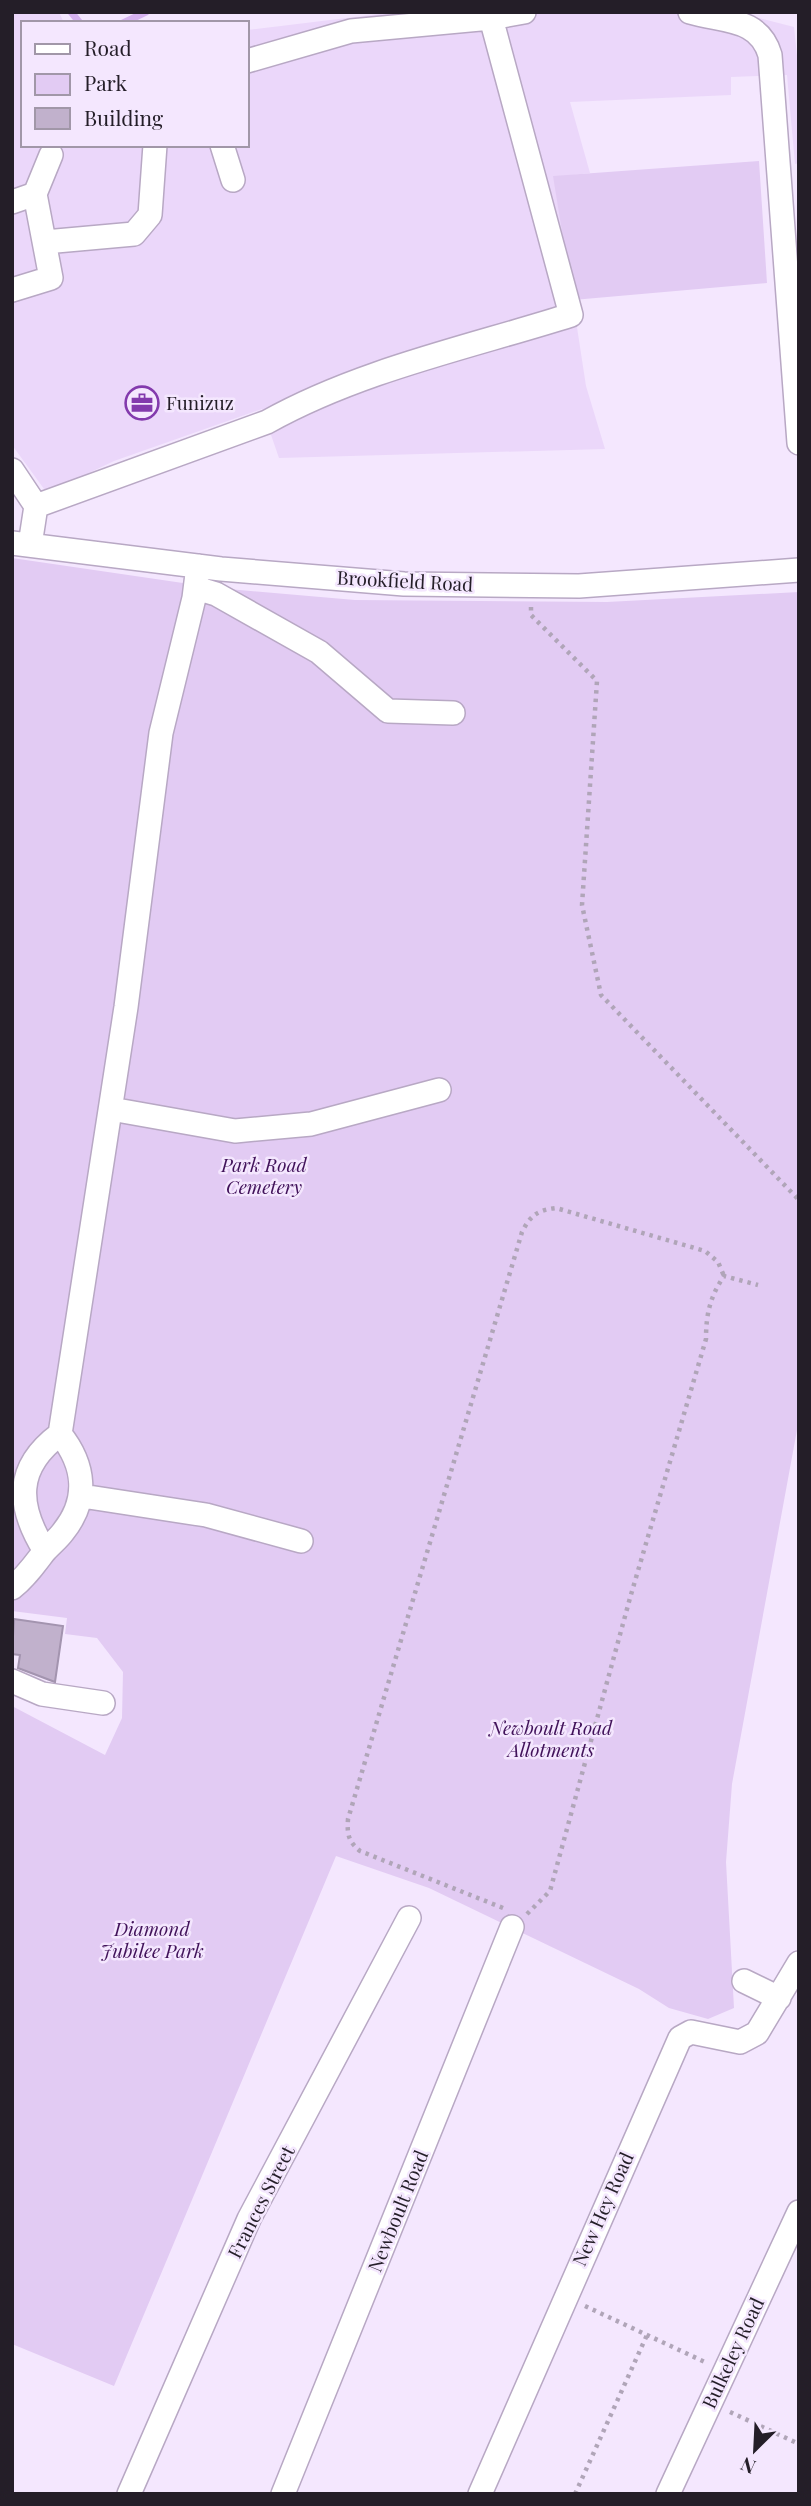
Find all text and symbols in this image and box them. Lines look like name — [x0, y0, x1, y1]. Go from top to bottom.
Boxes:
legend — [21, 21, 248, 147]
text: Road — [84, 33, 132, 61]
text: Park — [84, 68, 128, 96]
text: Building — [84, 103, 163, 131]
office icon: Funizuz — [123, 384, 161, 422]
place label: Funizuz — [166, 389, 234, 415]
street label: Brookfield Road — [336, 563, 474, 597]
park label: Park Road Cemetery — [220, 1151, 308, 1199]
park label: Newboult Road Allotments — [488, 1714, 613, 1762]
park label: Diamond Jubilee Park — [100, 1915, 204, 1963]
street label: Frances Street — [221, 2141, 300, 2262]
street label: Newboult Road — [361, 2146, 433, 2275]
street label: New Hey Road — [565, 2148, 639, 2270]
street label: Bulkeley Road — [695, 2293, 769, 2412]
north arrow — [720, 2415, 790, 2485]
text: N — [736, 2452, 759, 2481]

